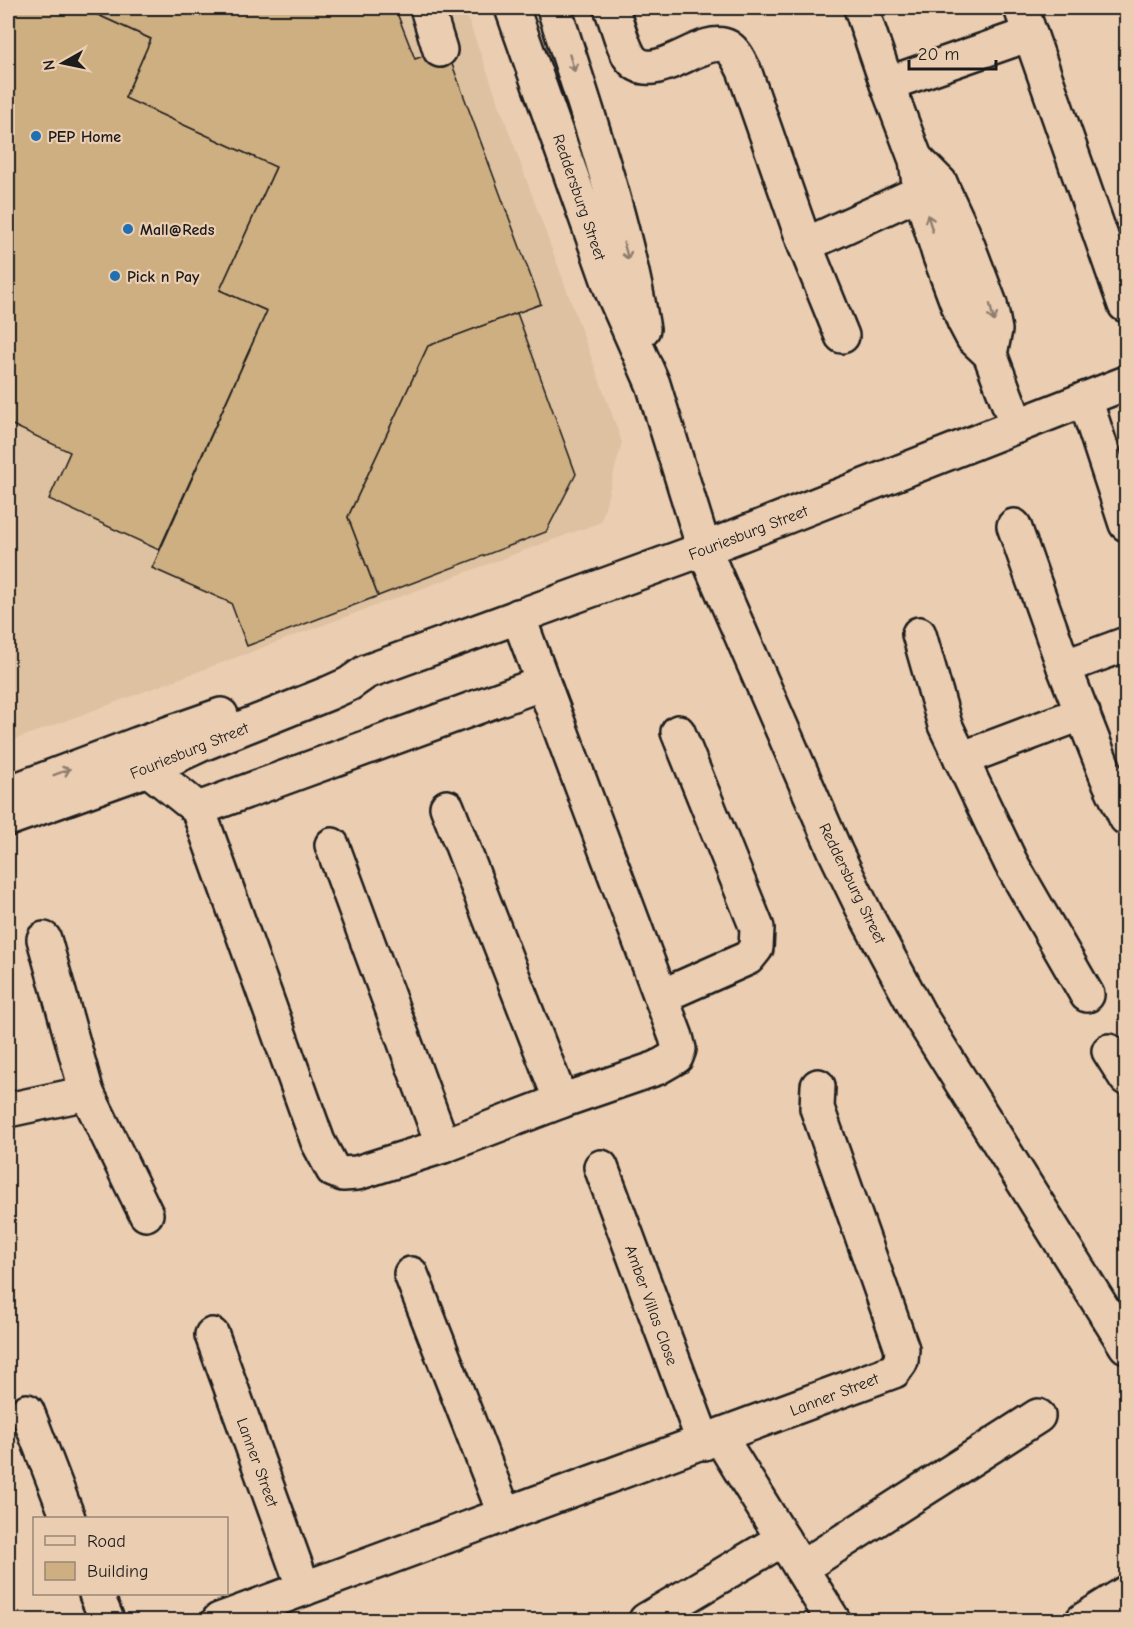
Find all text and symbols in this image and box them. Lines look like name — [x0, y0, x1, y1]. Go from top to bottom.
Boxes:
north arrow — [33, 33, 93, 93]
scale bar — [909, 33, 996, 71]
text: 20 m — [918, 44, 959, 65]
one-way arrow — [567, 53, 578, 72]
text: N — [39, 59, 59, 72]
place label: PEP Home — [48, 128, 121, 146]
marker: PEP Home — [29, 129, 43, 143]
street label: Reddersburg Street — [549, 132, 609, 263]
one-way arrow — [924, 214, 935, 233]
place label: Mall@Reds — [140, 221, 215, 239]
marker: Mall@Reds — [121, 222, 135, 236]
one-way arrow — [621, 241, 632, 260]
place label: Pick n Pay — [127, 268, 200, 286]
marker: Pick n Pay — [108, 269, 122, 283]
one-way arrow — [987, 303, 998, 322]
street label: Fouriesburg Street — [686, 502, 811, 564]
street label: Fouriesburg Street — [128, 719, 252, 783]
one-way arrow — [52, 766, 71, 777]
street label: Reddersburg Street — [815, 820, 889, 947]
street label: Amber Villas Close — [621, 1243, 681, 1368]
street label: Lanner Street — [788, 1370, 882, 1420]
street label: Lanner Street — [233, 1415, 282, 1510]
legend — [33, 1517, 228, 1595]
text: Road — [87, 1531, 126, 1552]
text: Building — [87, 1561, 149, 1582]

